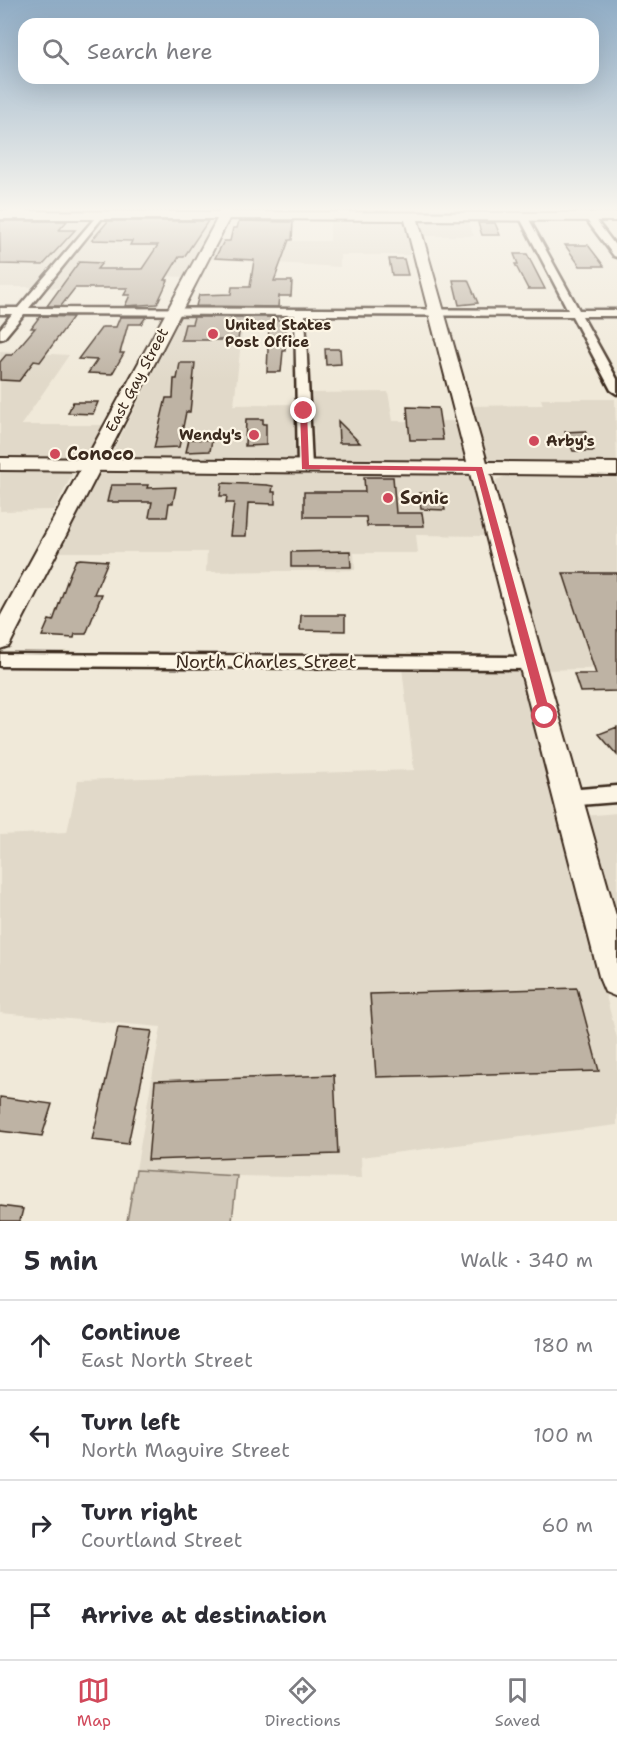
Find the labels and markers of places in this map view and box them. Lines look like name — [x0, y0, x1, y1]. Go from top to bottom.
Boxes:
place label: United States Post Office — [225, 315, 331, 352]
marker: United States Post Office — [206, 327, 220, 341]
place label: Wendy's — [179, 425, 242, 445]
marker: Wendy's — [247, 428, 261, 442]
place label: Arby's — [546, 431, 595, 451]
marker: Arby's — [527, 434, 541, 448]
place label: Conoco — [67, 442, 134, 466]
marker: Conoco — [48, 447, 62, 461]
place label: Sonic — [400, 486, 449, 510]
marker: Sonic — [381, 491, 395, 505]

